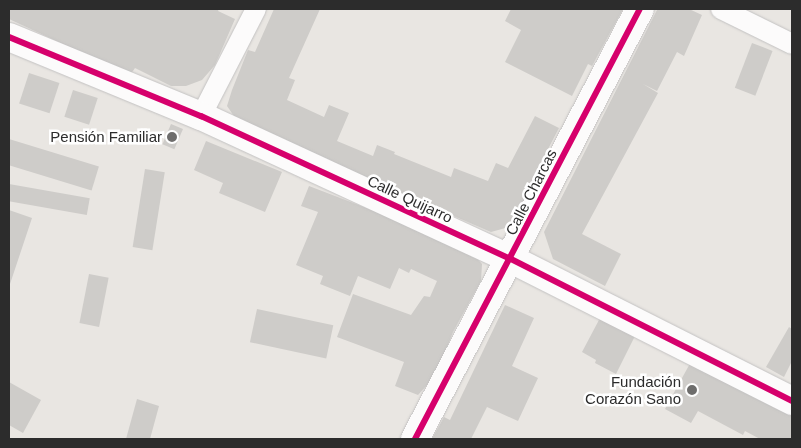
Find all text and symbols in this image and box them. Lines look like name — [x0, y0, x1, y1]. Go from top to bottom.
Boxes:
place label: Pensión Familiar — [50, 128, 162, 146]
marker: Pensión Familiar — [166, 131, 178, 143]
street label: Calle Charcas — [502, 146, 560, 238]
street label: Calle Quijarro — [365, 171, 455, 227]
place label: Fundación Corazón Sano — [585, 372, 681, 407]
marker: Fundación Corazón Sano — [685, 383, 699, 397]

